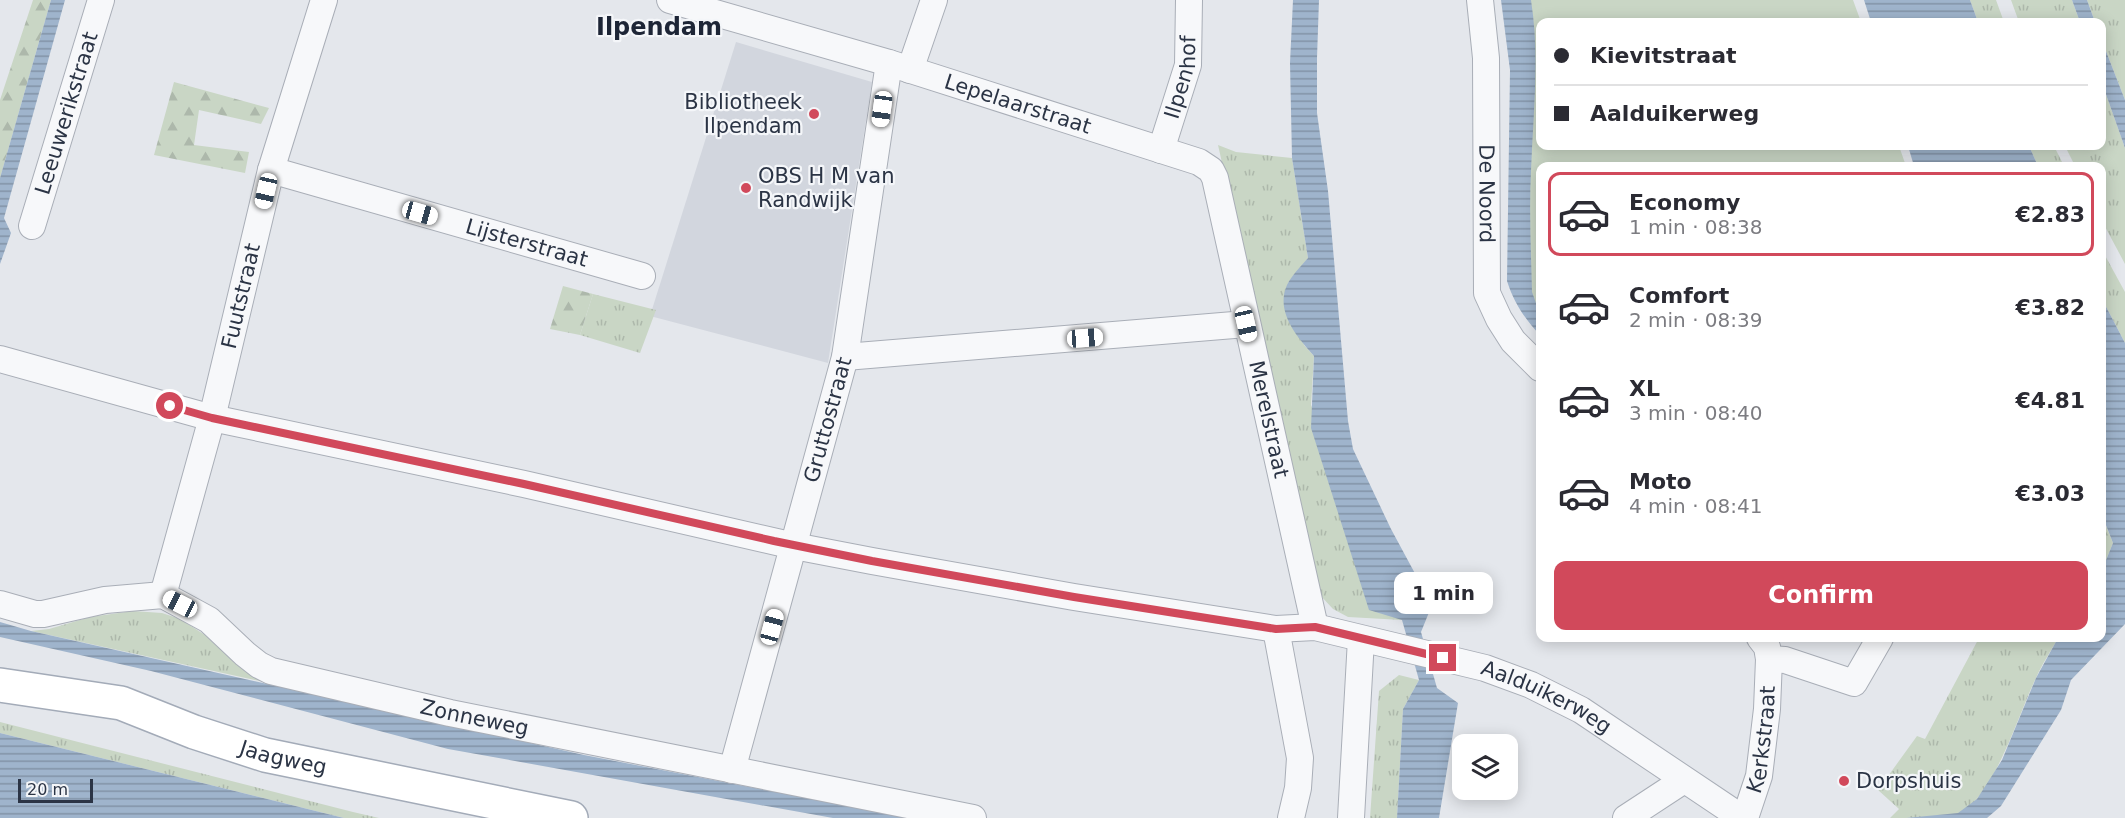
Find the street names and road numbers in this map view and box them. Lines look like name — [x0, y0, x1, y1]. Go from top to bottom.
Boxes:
street label: Leeuwerikstraat — [30, 29, 103, 198]
street label: Ilpenhof — [1160, 35, 1200, 122]
street label: Lepelaarstraat — [941, 69, 1094, 139]
street label: De Noord — [1474, 144, 1499, 243]
street label: Lijsterstraat — [463, 214, 591, 272]
street label: Fuutstraat — [217, 241, 265, 351]
street label: Gruttostraat — [799, 354, 856, 485]
street label: Merelstraat — [1244, 358, 1294, 480]
street label: Aalduikerweg — [1478, 656, 1616, 739]
street label: Kerkstraat — [1742, 685, 1780, 796]
street label: Zonneweg — [418, 694, 531, 741]
street label: Jaagweg — [235, 735, 329, 779]

